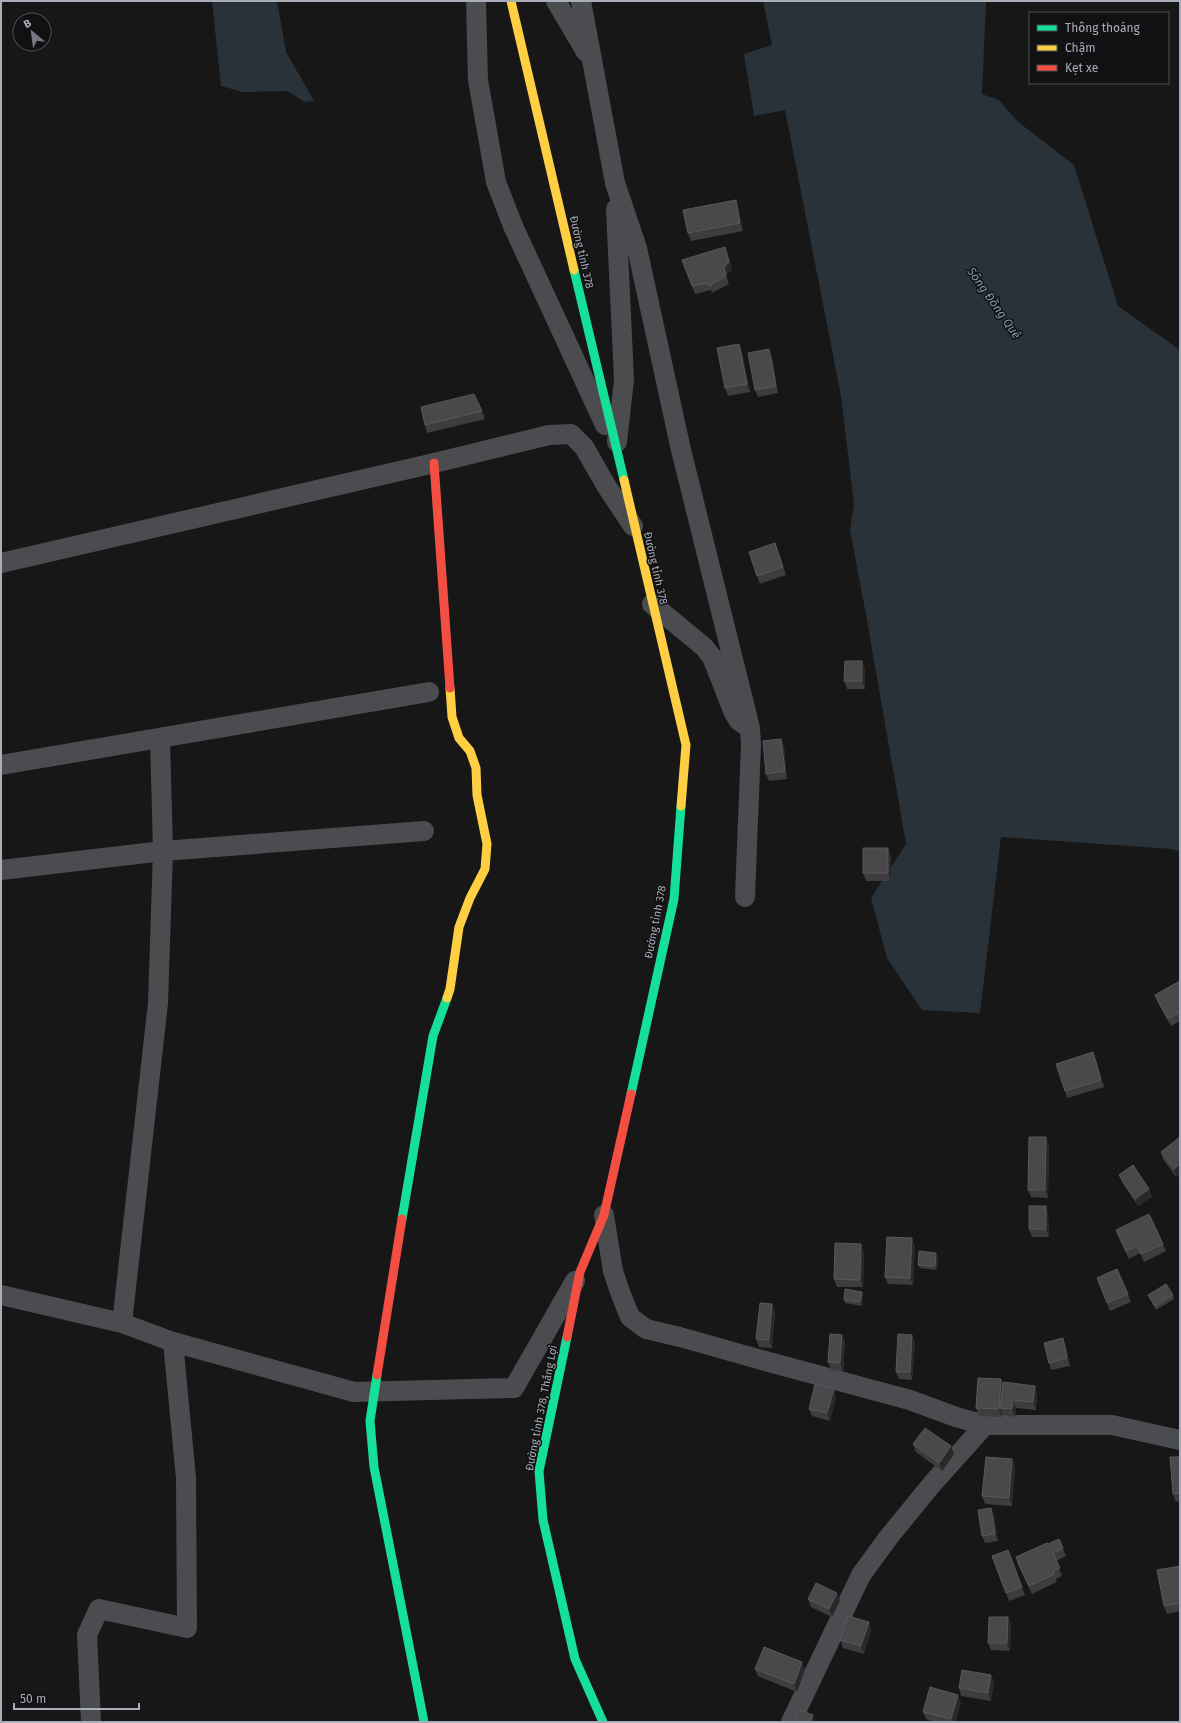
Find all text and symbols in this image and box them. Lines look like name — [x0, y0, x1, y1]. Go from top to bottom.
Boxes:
north arrow — [12, 12, 52, 52]
legend — [1029, 12, 1169, 84]
text: B — [21, 16, 34, 31]
text: Thông thoáng — [1065, 21, 1141, 35]
text: Chậm — [1065, 41, 1095, 55]
text: Kẹt xe — [1065, 61, 1098, 75]
street label: Đường tỉnh 378 — [567, 214, 596, 290]
water label: Sông Đồng Quê — [964, 263, 1025, 341]
street label: Đường tỉnh 378 — [641, 530, 670, 606]
street label: Đường tỉnh 378 — [642, 884, 669, 960]
street label: Đường tỉnh 378, Thắng Lợi — [522, 1344, 560, 1472]
scale bar — [14, 1685, 139, 1711]
text: 50 m — [20, 1692, 46, 1706]

